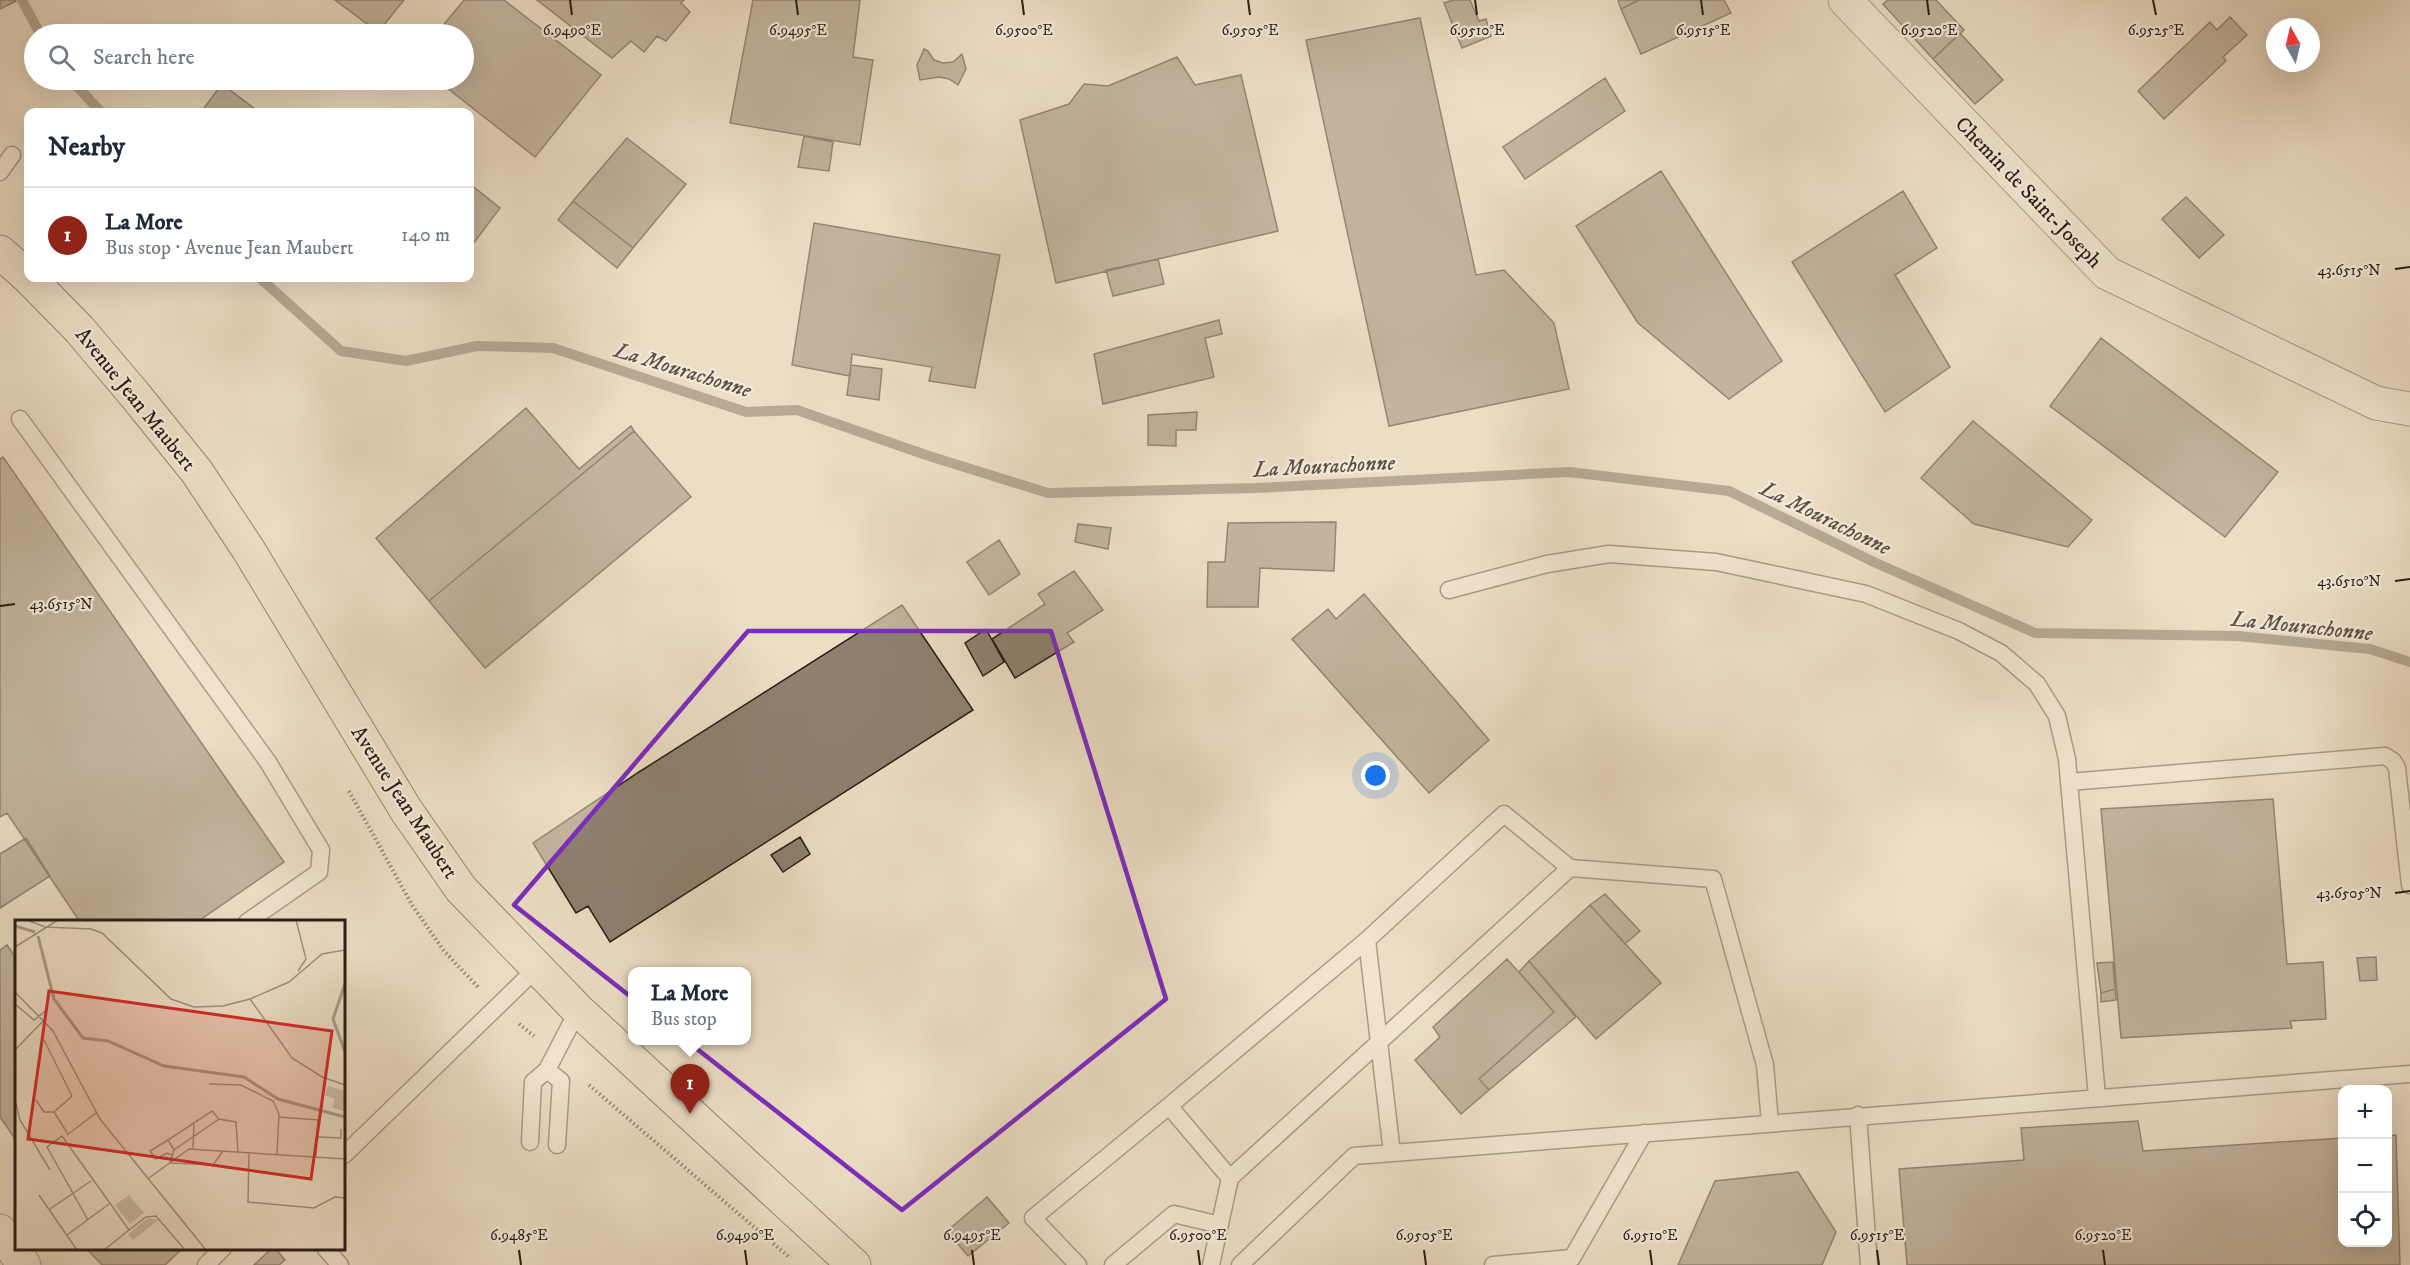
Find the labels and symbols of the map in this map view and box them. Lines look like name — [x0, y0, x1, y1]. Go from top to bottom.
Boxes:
north arrow — [2266, 18, 2320, 72]
text: 6.9490°E — [543, 21, 602, 40]
text: 6.9495°E — [769, 21, 827, 40]
text: 6.9500°E — [995, 21, 1053, 40]
text: 6.9505°E — [1221, 21, 1279, 40]
text: 6.9510°E — [1449, 21, 1505, 40]
text: 6.9515°E — [1676, 21, 1731, 40]
text: 6.9520°E — [1900, 21, 1958, 40]
text: 6.9525°E — [2128, 21, 2185, 40]
street label: Chemin de Saint-Joseph — [1949, 111, 2107, 274]
text: 43.6515°N — [2317, 261, 2381, 280]
street label: Avenue Jean Maubert — [69, 322, 201, 477]
water label: La Mourachonne — [609, 336, 755, 404]
water label: La Mourachonne — [1251, 449, 1396, 484]
water label: La Mourachonne — [1754, 474, 1895, 562]
text: 43.6510°N — [2317, 572, 2381, 591]
text: 43.6515°N — [29, 595, 93, 614]
water label: La Mourachonne — [2228, 605, 2374, 647]
street label: Avenue Jean Maubert — [345, 721, 464, 884]
your location — [1361, 761, 1390, 790]
text: 43.6505°N — [2316, 884, 2382, 903]
inset map — [15, 920, 345, 1250]
pin: 1 — [670, 1064, 710, 1114]
text: 6.9485°E — [490, 1226, 548, 1245]
text: 6.9490°E — [716, 1226, 775, 1245]
text: 6.9495°E — [943, 1226, 1001, 1245]
text: 6.9500°E — [1169, 1226, 1227, 1245]
text: 6.9505°E — [1395, 1226, 1453, 1245]
text: 6.9510°E — [1622, 1226, 1678, 1245]
text: 6.9515°E — [1850, 1226, 1905, 1245]
text: 6.9520°E — [2074, 1226, 2132, 1245]

